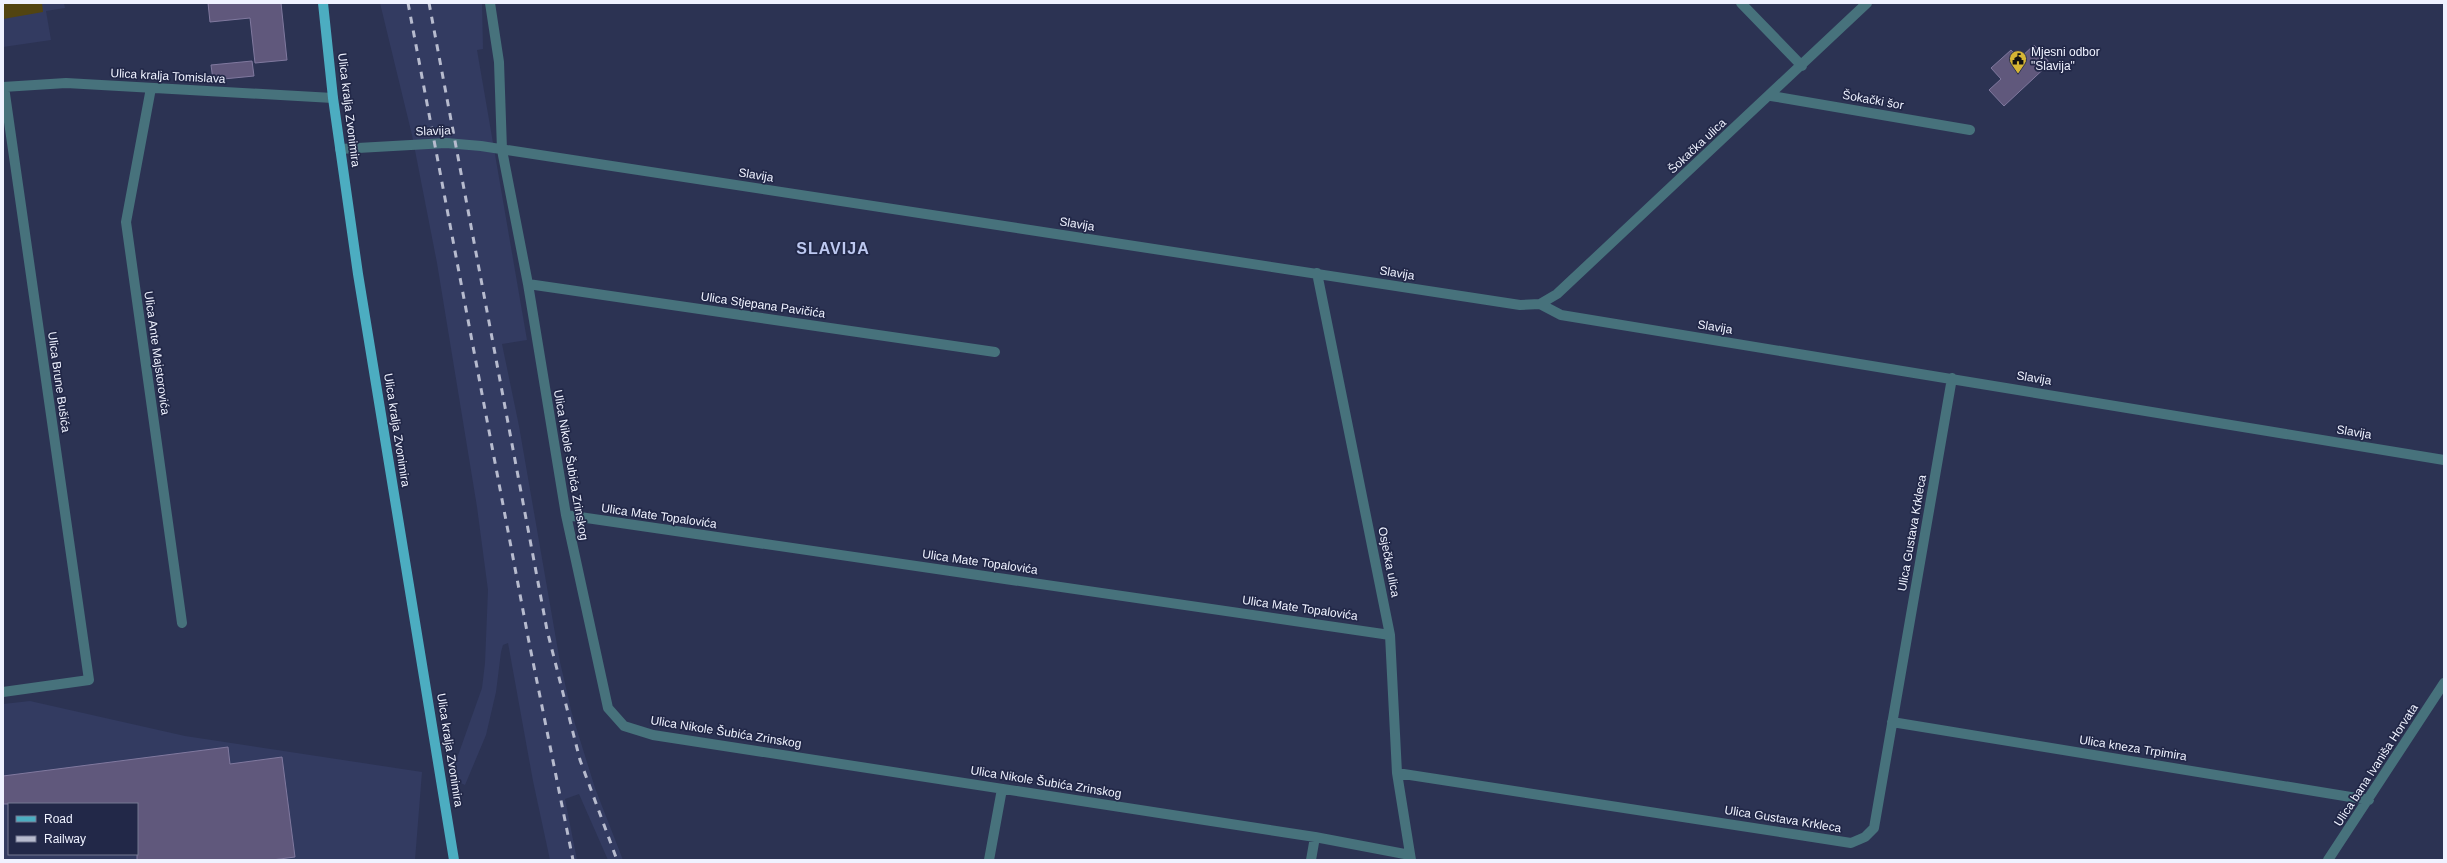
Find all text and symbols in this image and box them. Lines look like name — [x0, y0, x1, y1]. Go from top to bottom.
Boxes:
place label: Mjesni odbor "Slavija" — [2031, 45, 2100, 73]
public building icon: Mjesni odbor "Slavija" — [2008, 49, 2028, 74]
street label: Ulica kralja Zvonimira — [335, 52, 363, 168]
street label: Ulica kralja Tomislava — [110, 66, 226, 86]
street label: Šokački šor — [1841, 87, 1905, 112]
street label: Šokačka ulica — [1664, 115, 1729, 176]
street label: Slavija — [415, 123, 451, 139]
street label: Slavija — [737, 165, 775, 185]
street label: Slavija — [1058, 214, 1096, 234]
district label: SLAVIJA — [796, 240, 870, 257]
street label: Slavija — [1378, 263, 1416, 283]
street label: Ulica Stjepana Pavičića — [700, 289, 826, 321]
street label: Ulica Ante Majstorovića — [141, 290, 173, 416]
street label: Slavija — [1696, 317, 1734, 337]
street label: Ulica Brune Bušića — [45, 331, 73, 433]
street label: Slavija — [2015, 368, 2053, 388]
street label: Ulica kralja Zvonimira — [381, 372, 413, 488]
street label: Ulica Nikole Šubića Zrinskog — [551, 388, 592, 541]
street label: Slavija — [2335, 422, 2373, 442]
street label: Ulica Gustava Krkleca — [1895, 473, 1929, 592]
street label: Ulica Mate Topalovića — [600, 501, 718, 531]
street label: Osječka ulica — [1375, 526, 1403, 599]
street label: Ulica Mate Topalovića — [921, 547, 1039, 577]
street label: Ulica Mate Topalovića — [1241, 593, 1359, 623]
street label: Ulica kralja Zvonimira — [434, 692, 466, 808]
street label: Ulica bana Ivaniša Horvata — [2331, 701, 2421, 829]
street label: Ulica Nikole Šubića Zrinskog — [649, 712, 803, 751]
street label: Ulica kneza Trpimira — [2078, 733, 2188, 763]
street label: Ulica Nikole Šubića Zrinskog — [969, 762, 1123, 801]
legend — [8, 803, 138, 855]
street label: Ulica Gustava Krkleca — [1724, 803, 1843, 835]
text: Road — [44, 812, 73, 826]
text: Railway — [44, 832, 86, 846]

